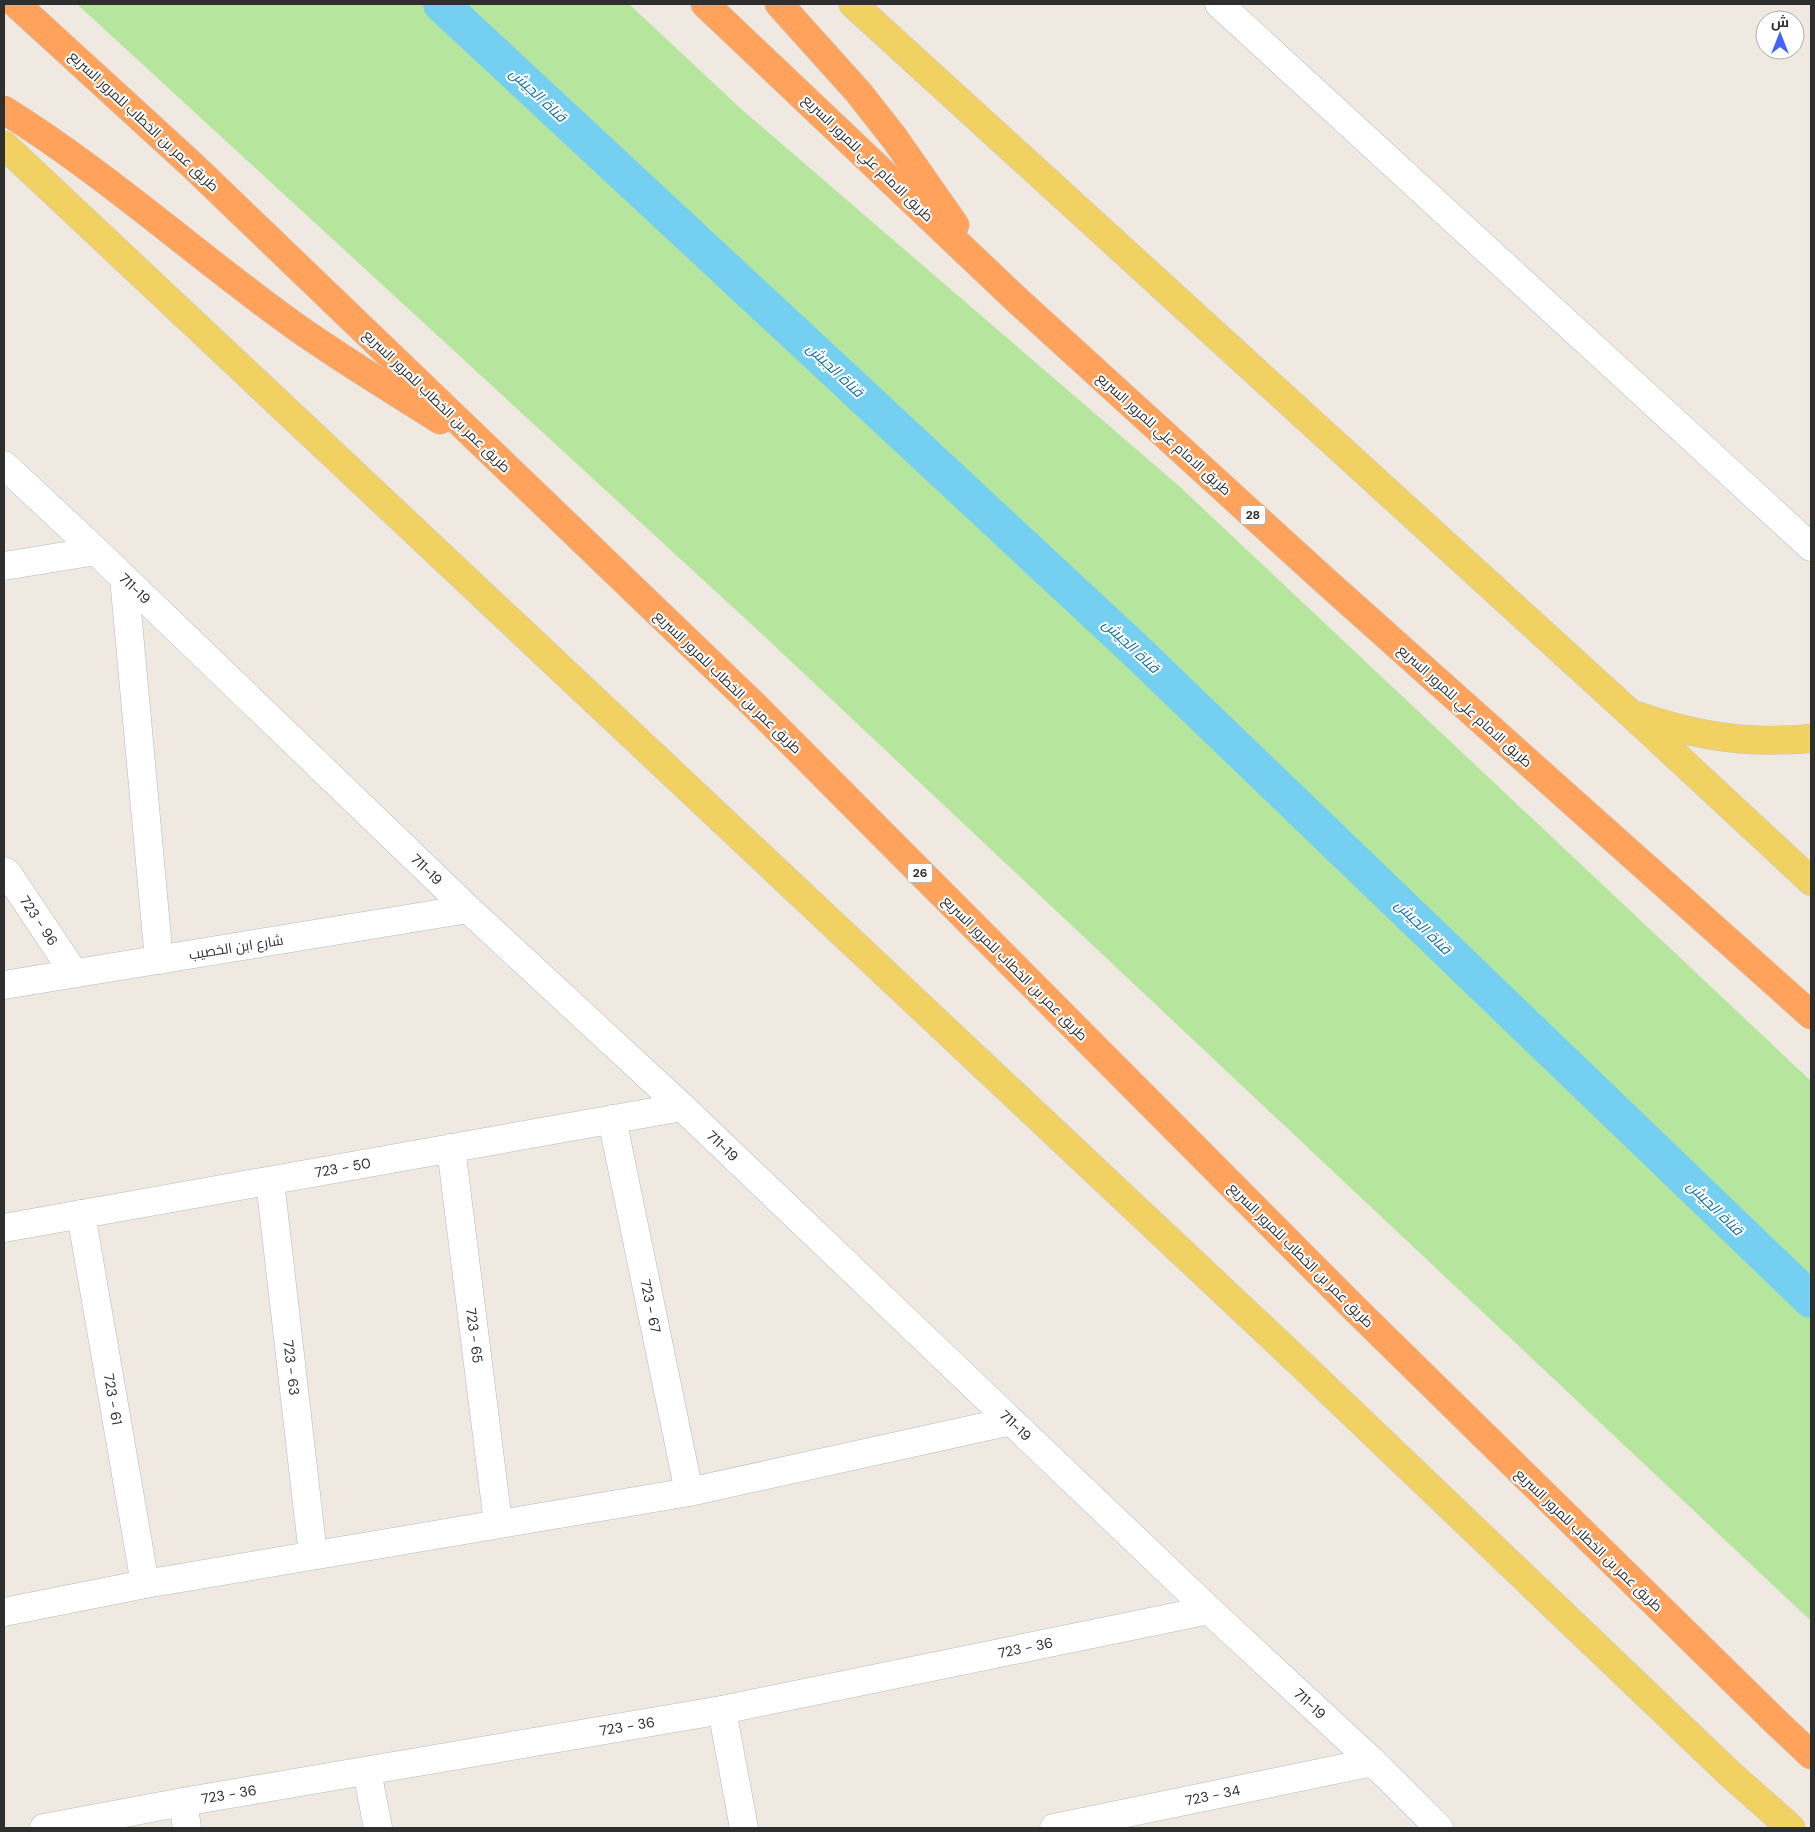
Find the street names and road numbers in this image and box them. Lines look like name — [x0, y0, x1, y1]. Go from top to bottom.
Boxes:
street label: طريق عمر بن الخطاب للمرور السريع — [65, 47, 223, 195]
street label: طريق الامام علي للمرور السريع — [797, 91, 937, 227]
street label: طريق عمر بن الخطاب للمرور السريع — [359, 326, 515, 476]
street label: طريق الامام علي للمرور السريع — [1091, 369, 1235, 501]
road number: 28 — [1240, 506, 1266, 524]
street label: 711-19 — [115, 569, 155, 608]
street label: طريق عمر بن الخطاب للمرور السريع — [650, 607, 806, 757]
street label: طريق الامام علي للمرور السريع — [1392, 641, 1536, 773]
street label: 711-19 — [407, 850, 447, 889]
road number: 26 — [908, 864, 932, 882]
street label: 723 - 96 — [16, 892, 62, 949]
street label: طريق عمر بن الخطاب للمرور السريع — [939, 892, 1091, 1044]
street label: شارع ابن الخصيب — [187, 931, 285, 963]
street label: 711-19 — [703, 1127, 742, 1165]
street label: 723 - 50 — [313, 1154, 372, 1181]
street label: طريق عمر بن الخطاب للمرور السريع — [1225, 1179, 1377, 1331]
street label: 723 - 67 — [636, 1278, 665, 1335]
street label: 723 - 65 — [462, 1307, 487, 1364]
street label: 723 - 63 — [279, 1339, 304, 1396]
street label: 723 - 61 — [100, 1372, 126, 1426]
street label: 711-19 — [996, 1406, 1035, 1445]
street label: طريق عمر بن الخطاب للمرور السريع — [1511, 1465, 1667, 1615]
street label: 723 - 36 — [996, 1633, 1055, 1662]
street label: 711-19 — [1290, 1684, 1330, 1723]
street label: 723 - 36 — [598, 1713, 656, 1740]
street label: 723 - 36 — [200, 1781, 258, 1808]
street label: 723 - 34 — [1184, 1781, 1242, 1810]

